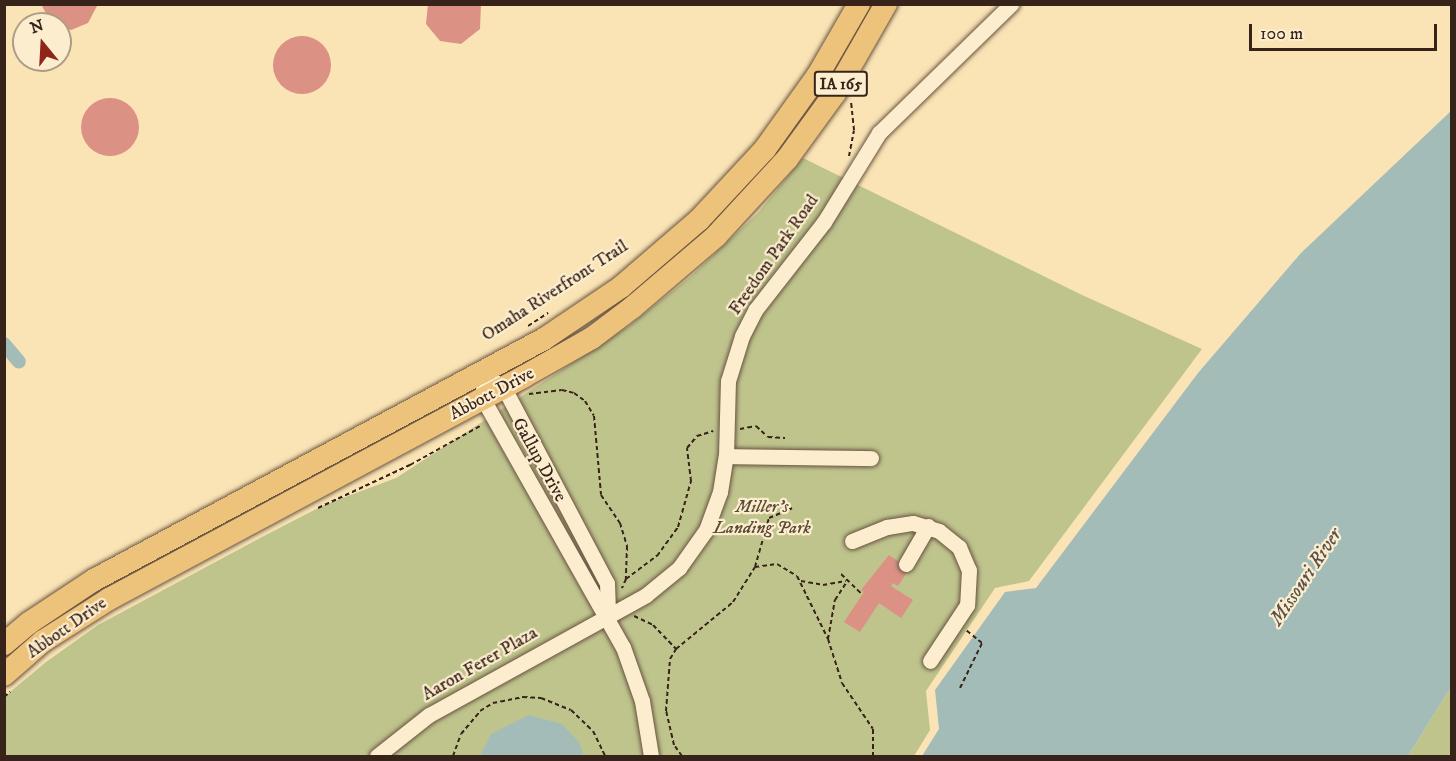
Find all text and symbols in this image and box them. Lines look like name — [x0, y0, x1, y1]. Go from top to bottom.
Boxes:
north arrow — [12, 12, 72, 72]
scale bar — [1252, 12, 1440, 50]
text: N — [28, 15, 46, 38]
text: 100 m — [1260, 23, 1303, 45]
road number: IA 165 — [812, 71, 870, 97]
street label: Freedom Park Road — [725, 191, 823, 319]
street label: Omaha Riverfront Trail — [478, 236, 632, 346]
street label: Abbott Drive — [446, 363, 538, 425]
street label: Gallup Drive — [507, 414, 571, 506]
park label: Miller's Landing Park — [713, 497, 811, 540]
water label: Missouri River — [1265, 524, 1347, 630]
street label: Abbott Drive — [23, 593, 111, 663]
street label: Aaron Ferer Plaza — [419, 622, 541, 706]

